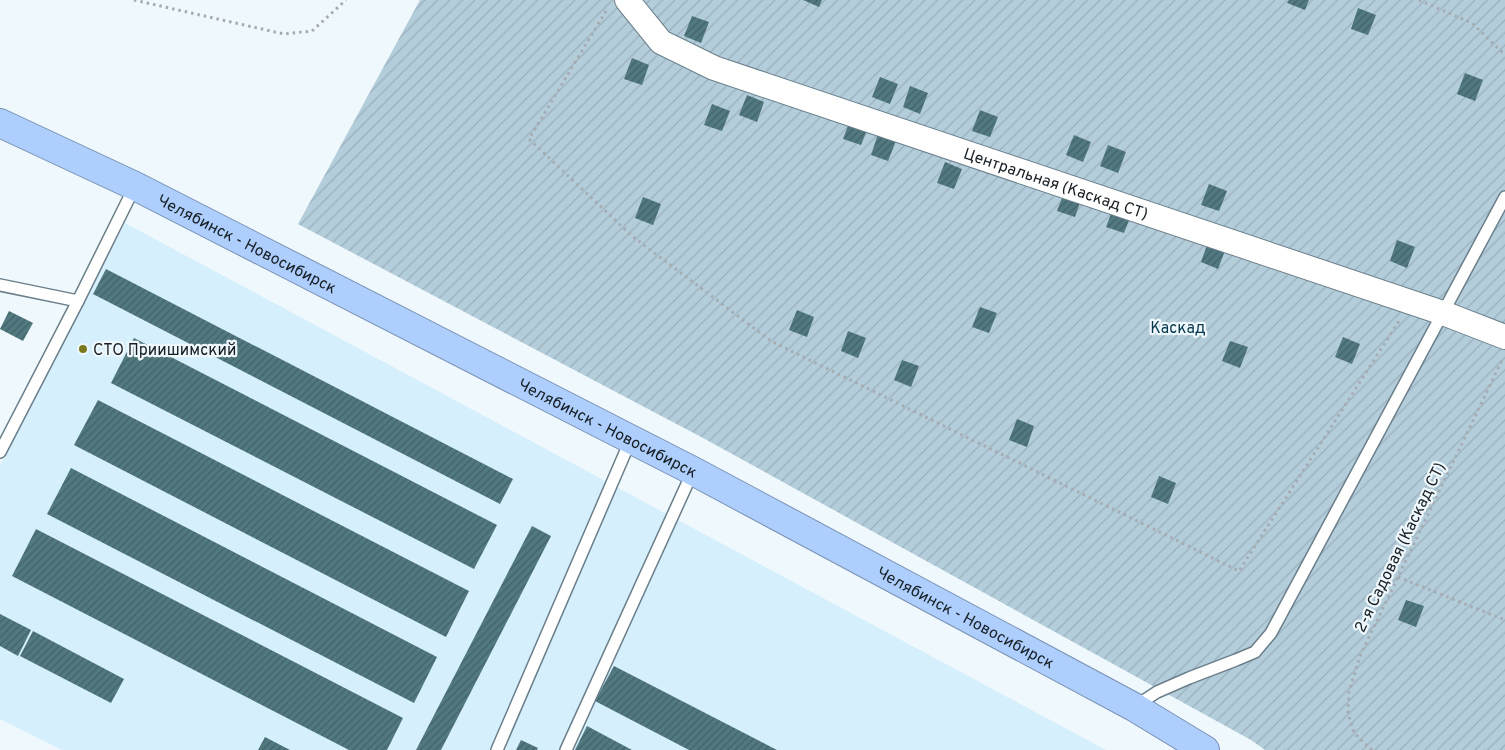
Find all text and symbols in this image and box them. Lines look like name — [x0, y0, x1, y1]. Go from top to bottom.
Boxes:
street label: Центральная (Каскад СТ) — [961, 145, 1150, 225]
street label: Челябинск - Новосибирск — [153, 191, 339, 299]
park label: Каскад — [1150, 319, 1206, 339]
place label: СТО Приишимский — [93, 341, 236, 361]
marker: СТО Приишимский — [77, 343, 89, 355]
street label: Челябинск - Новосибирск — [514, 375, 700, 483]
street label: 2-я Садовая (Каскад СТ) — [1351, 460, 1451, 636]
street label: Челябинск - Новосибирск — [873, 563, 1057, 674]

